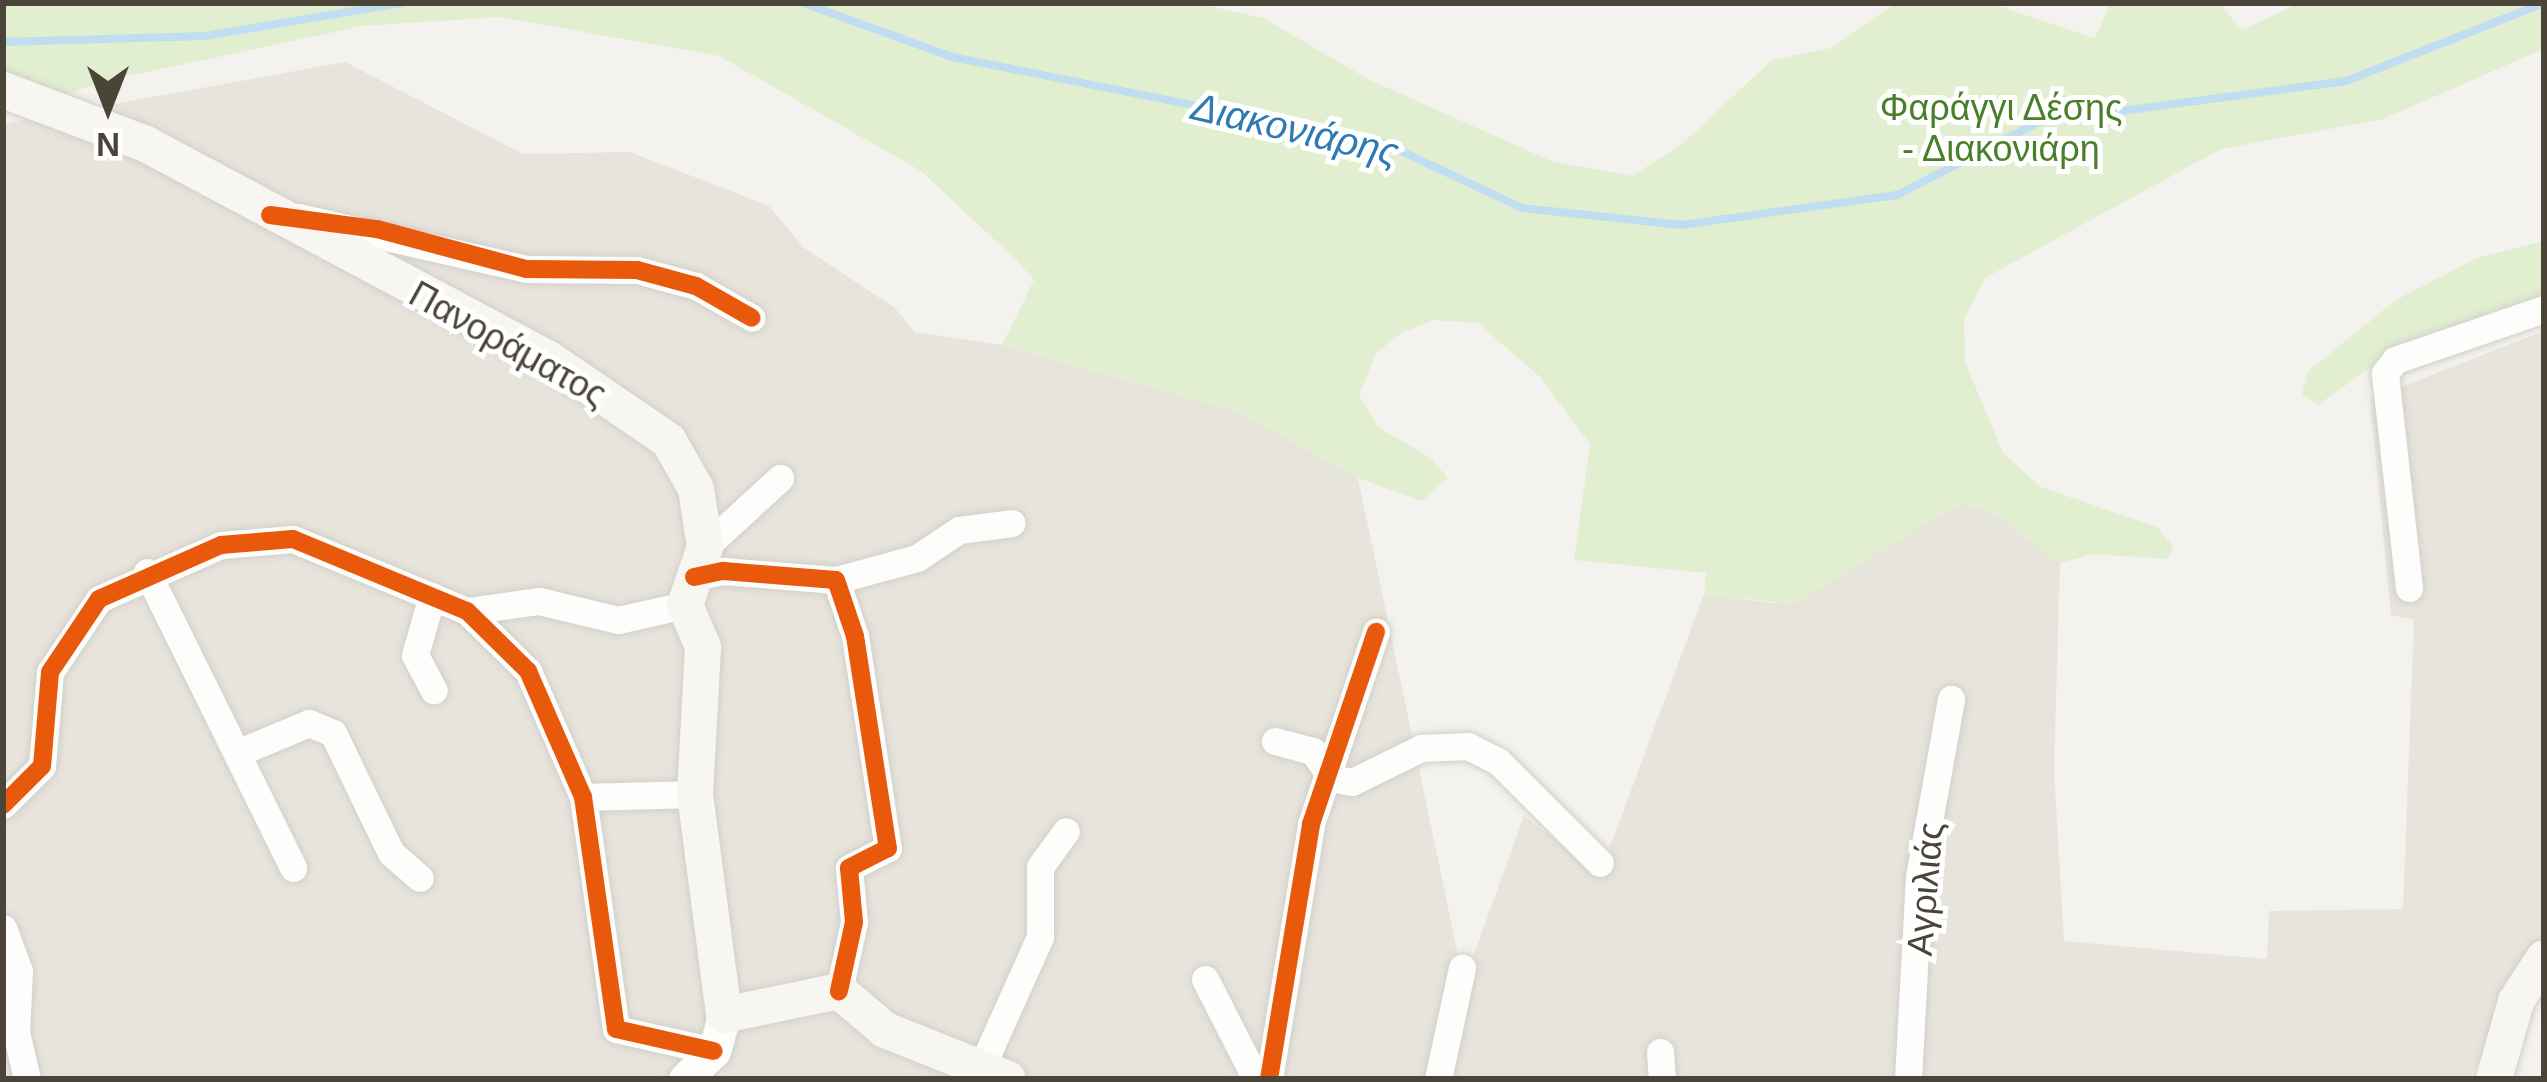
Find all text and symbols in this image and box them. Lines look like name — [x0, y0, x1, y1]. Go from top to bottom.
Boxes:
north arrow — [48, 48, 168, 168]
water label: Διακονιάρης — [1187, 83, 1403, 177]
park label: Φαράγγι Δέσης - Διακονιάρη — [1879, 85, 2123, 170]
text: N — [96, 126, 120, 163]
street label: Πανοράματος — [402, 272, 614, 416]
street label: Αγριλιάς — [1898, 820, 1952, 958]

